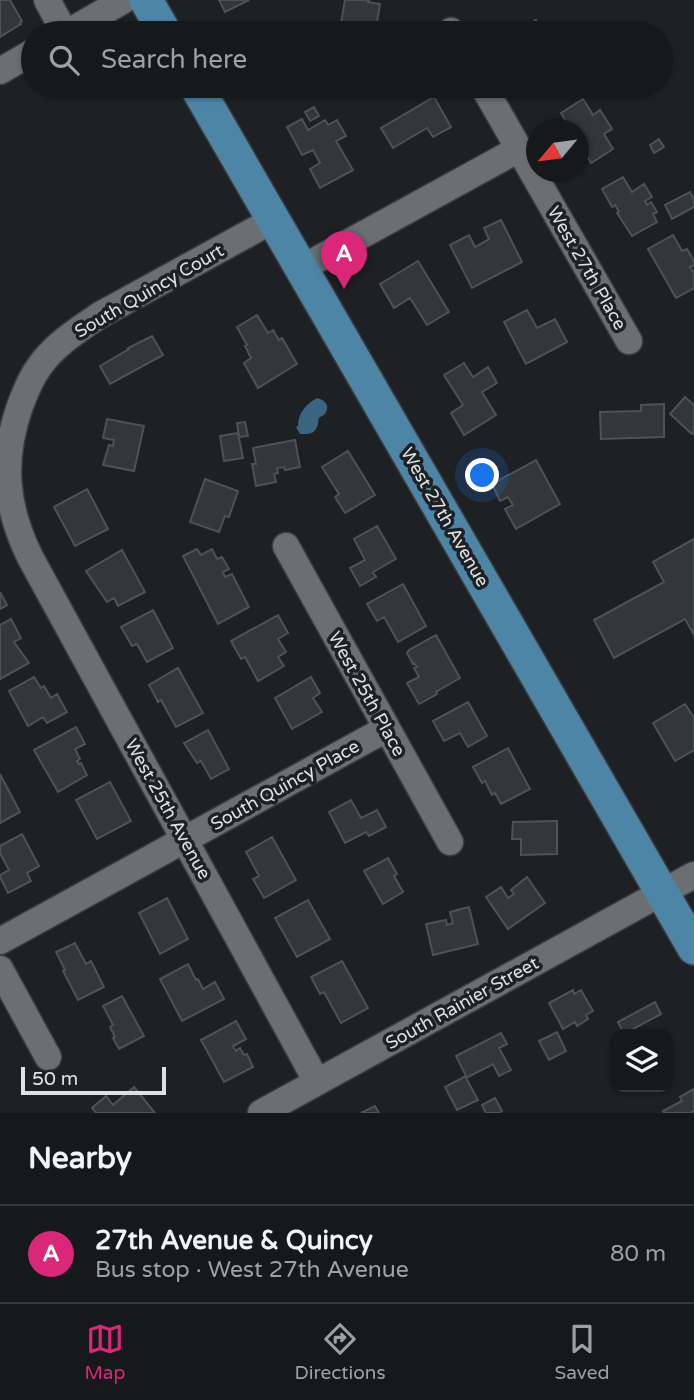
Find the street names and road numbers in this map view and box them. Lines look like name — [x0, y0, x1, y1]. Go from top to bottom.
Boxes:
street label: West 27th Place — [543, 202, 631, 334]
street label: South Quincy Court — [71, 239, 227, 343]
street label: West 27th Avenue — [396, 443, 494, 591]
street label: West 25th Place — [324, 628, 410, 760]
street label: West 25th Avenue — [120, 735, 216, 883]
street label: South Quincy Place — [207, 735, 363, 835]
street label: South Rainier Street — [382, 952, 542, 1054]

